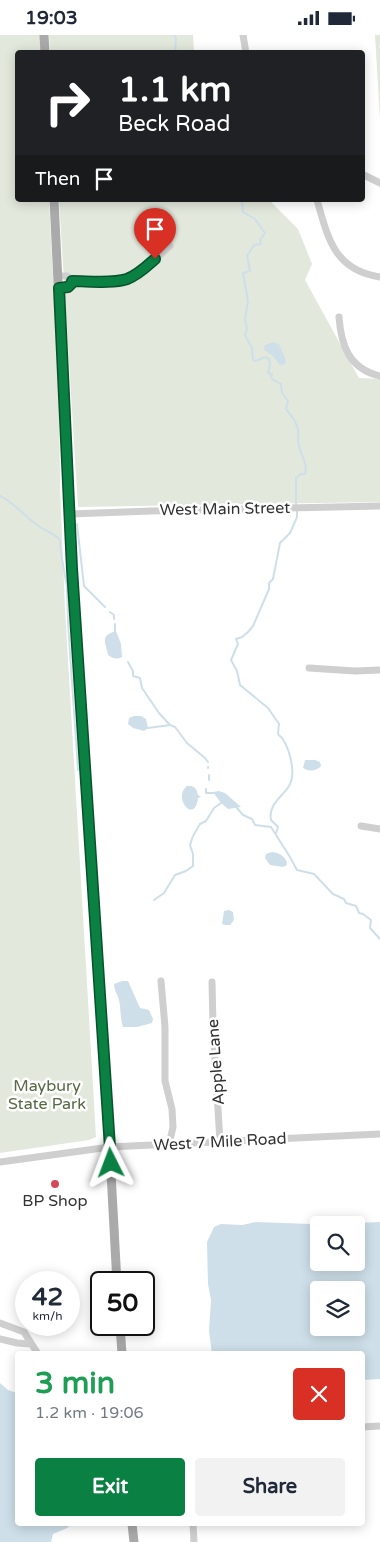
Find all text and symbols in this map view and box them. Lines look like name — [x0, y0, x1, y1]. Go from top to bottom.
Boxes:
text: 19:03 — [25, 7, 78, 29]
text: 1.1 km — [118, 69, 231, 111]
icon: right — [35, 70, 100, 135]
text: Beck Road — [118, 111, 230, 137]
icon: arrive — [90, 165, 118, 193]
text: Then — [35, 168, 80, 190]
pin — [134, 208, 176, 259]
icon: arrive — [141, 215, 169, 243]
street label: West Main Street — [160, 498, 290, 520]
street label: Apple Lane — [203, 1018, 229, 1106]
park label: Maybury State Park — [8, 1076, 86, 1114]
street label: West 7 Mile Road — [153, 1129, 287, 1155]
position arrow — [84, 1136, 136, 1188]
marker: BP Shop — [49, 1178, 61, 1190]
place label: BP Shop — [22, 1191, 88, 1211]
map controls — [310, 1216, 365, 1336]
button: search — [310, 1216, 365, 1271]
speed limit sign: 50 — [90, 1271, 155, 1336]
button: layers — [310, 1281, 365, 1336]
text: 42 — [32, 1282, 63, 1312]
text: km/h — [32, 1309, 63, 1323]
text: 3 min — [35, 1365, 115, 1402]
button: close — [293, 1368, 345, 1420]
text: 1.2 km · 19:06 — [35, 1403, 144, 1423]
button: Exit — [35, 1458, 185, 1516]
button: Share — [195, 1458, 345, 1516]

